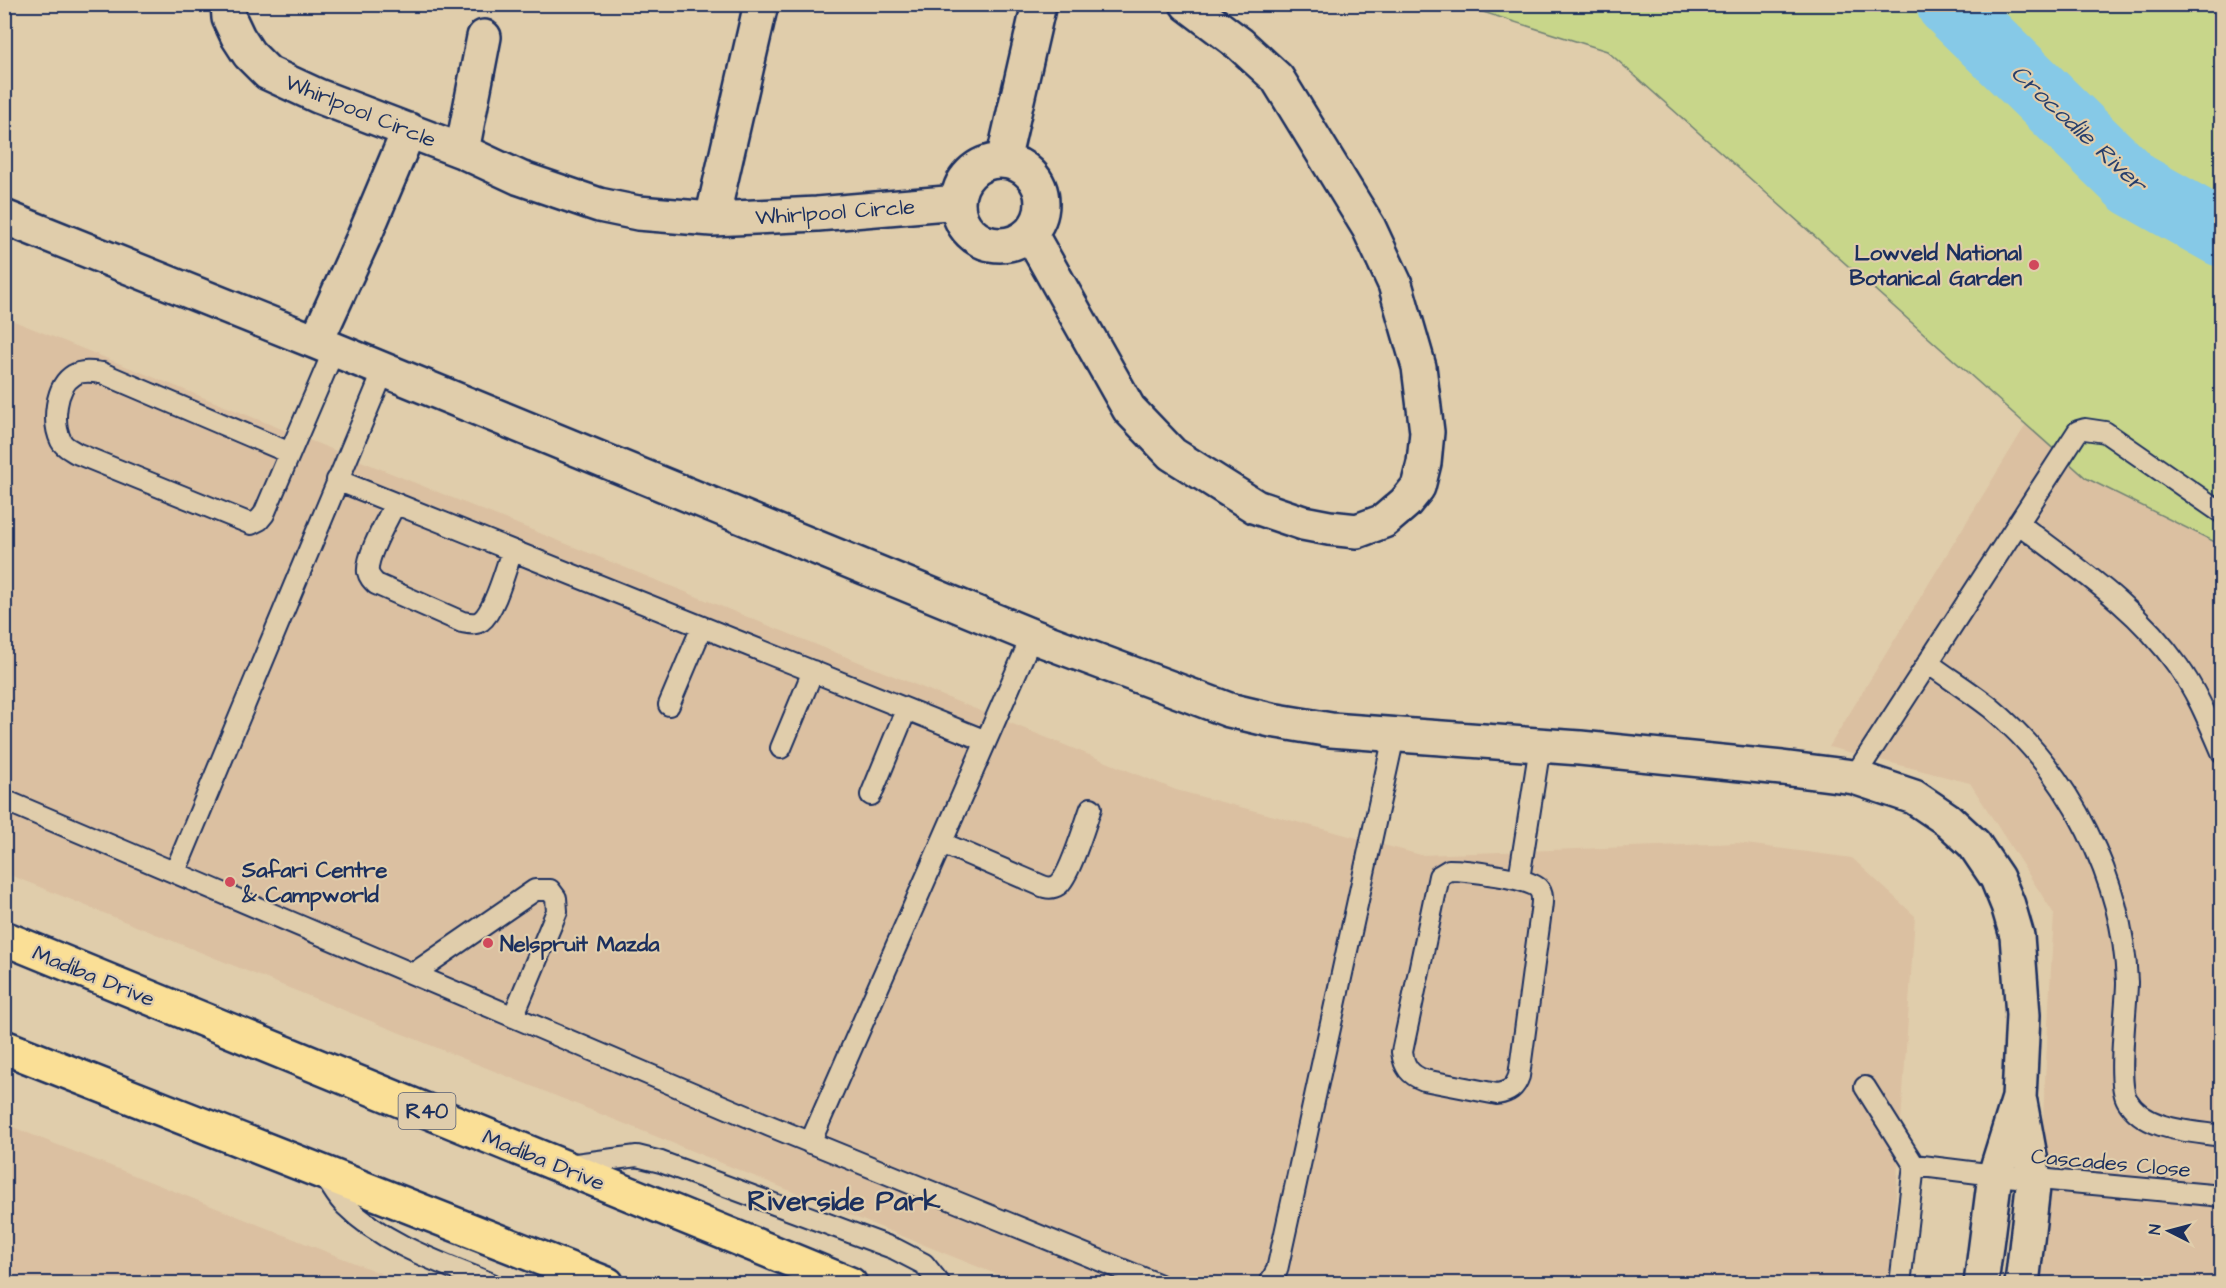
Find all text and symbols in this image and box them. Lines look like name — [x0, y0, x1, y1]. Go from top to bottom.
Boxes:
water label: Crocodile River — [2003, 57, 2156, 202]
street label: Whirlpool Circle — [280, 67, 441, 156]
street label: Whirlpool Circle — [754, 191, 916, 234]
place label: Lowveld National Botanical Garden — [1849, 238, 2023, 294]
marker: Lowveld National Botanical Garden — [2027, 258, 2041, 272]
place label: Safari Centre & Campworld — [241, 855, 387, 911]
marker: Safari Centre & Campworld — [223, 875, 237, 889]
place label: Nelspruit Mazda — [500, 929, 660, 960]
marker: Nelspruit Mazda — [481, 936, 495, 950]
street label: Madiba Drive — [28, 938, 159, 1015]
road number: R40 — [398, 1093, 456, 1129]
street label: Madiba Drive — [478, 1122, 609, 1199]
street label: Cascades Close — [2030, 1141, 2192, 1186]
district label: Riverside Park — [747, 1182, 941, 1221]
north arrow — [2139, 1201, 2199, 1261]
text: N — [2144, 1223, 2167, 1236]

